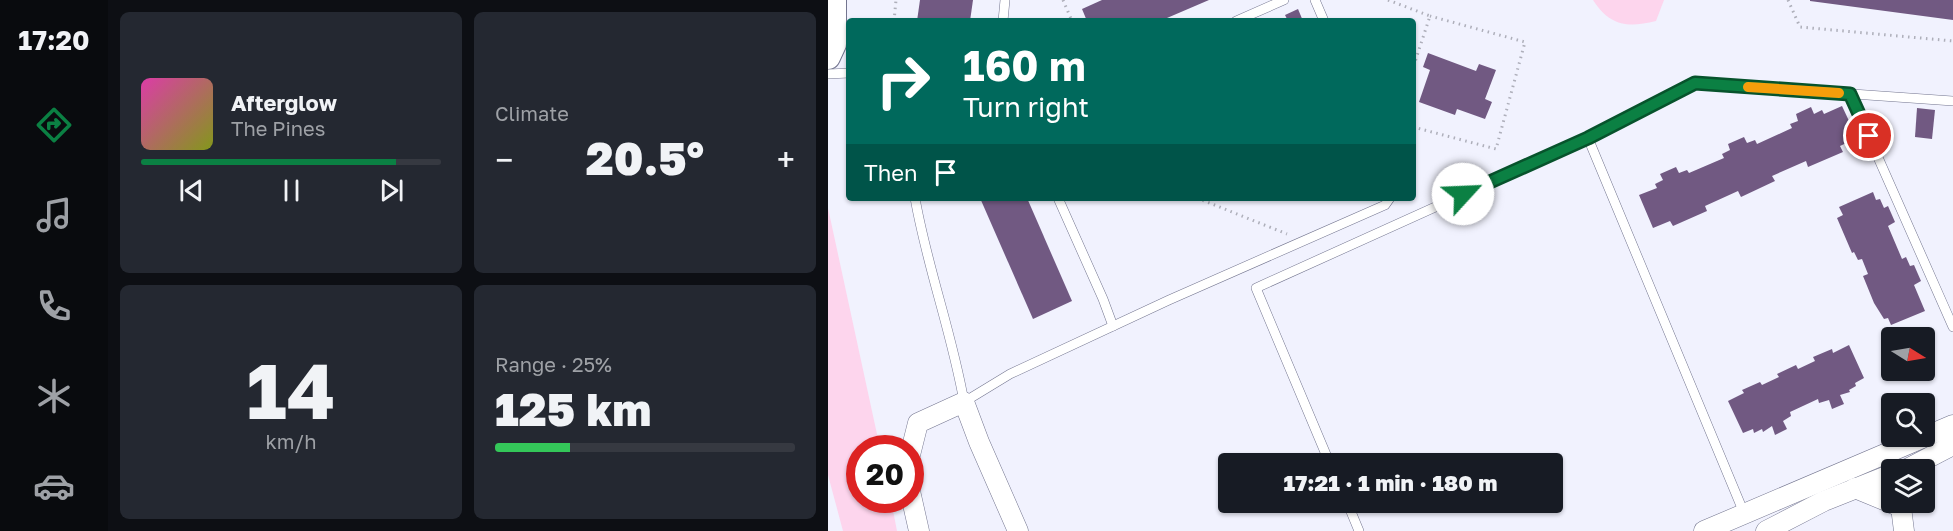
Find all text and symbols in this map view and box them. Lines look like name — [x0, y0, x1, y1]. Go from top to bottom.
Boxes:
text: 17:20 — [18, 24, 90, 56]
text: 160 m — [963, 40, 1086, 90]
icon: right — [864, 42, 942, 120]
text: Afterglow — [231, 89, 337, 116]
text: Turn right — [963, 91, 1089, 123]
text: Climate — [495, 101, 569, 125]
icon: directions — [33, 104, 75, 146]
pin — [1843, 110, 1894, 161]
text: The Pines — [231, 116, 325, 140]
icon: arrive — [1852, 119, 1885, 152]
text: 20.5° — [586, 131, 704, 185]
text: − — [495, 140, 513, 179]
text: + — [777, 140, 795, 179]
icon: arrive — [929, 156, 962, 189]
text: Then — [864, 159, 917, 186]
position arrow — [1431, 162, 1495, 226]
icon: previous — [175, 174, 208, 207]
icon: pause — [275, 174, 308, 207]
icon: next — [375, 174, 408, 207]
icon: music — [33, 194, 75, 236]
icon: phone — [33, 285, 75, 327]
north arrow — [1881, 327, 1935, 381]
map controls — [1881, 327, 1935, 513]
text: 14 — [247, 343, 335, 436]
text: Range · 25% — [495, 352, 612, 376]
icon: climate — [33, 375, 75, 417]
text: 125 km — [495, 382, 651, 436]
button: search — [1881, 393, 1935, 447]
text: km/h — [266, 429, 316, 453]
speed limit sign: 20 — [846, 435, 924, 513]
button: layers — [1881, 459, 1935, 513]
icon: car — [33, 465, 75, 507]
text: 17:21 · 1 min · 180 m — [1284, 469, 1497, 496]

